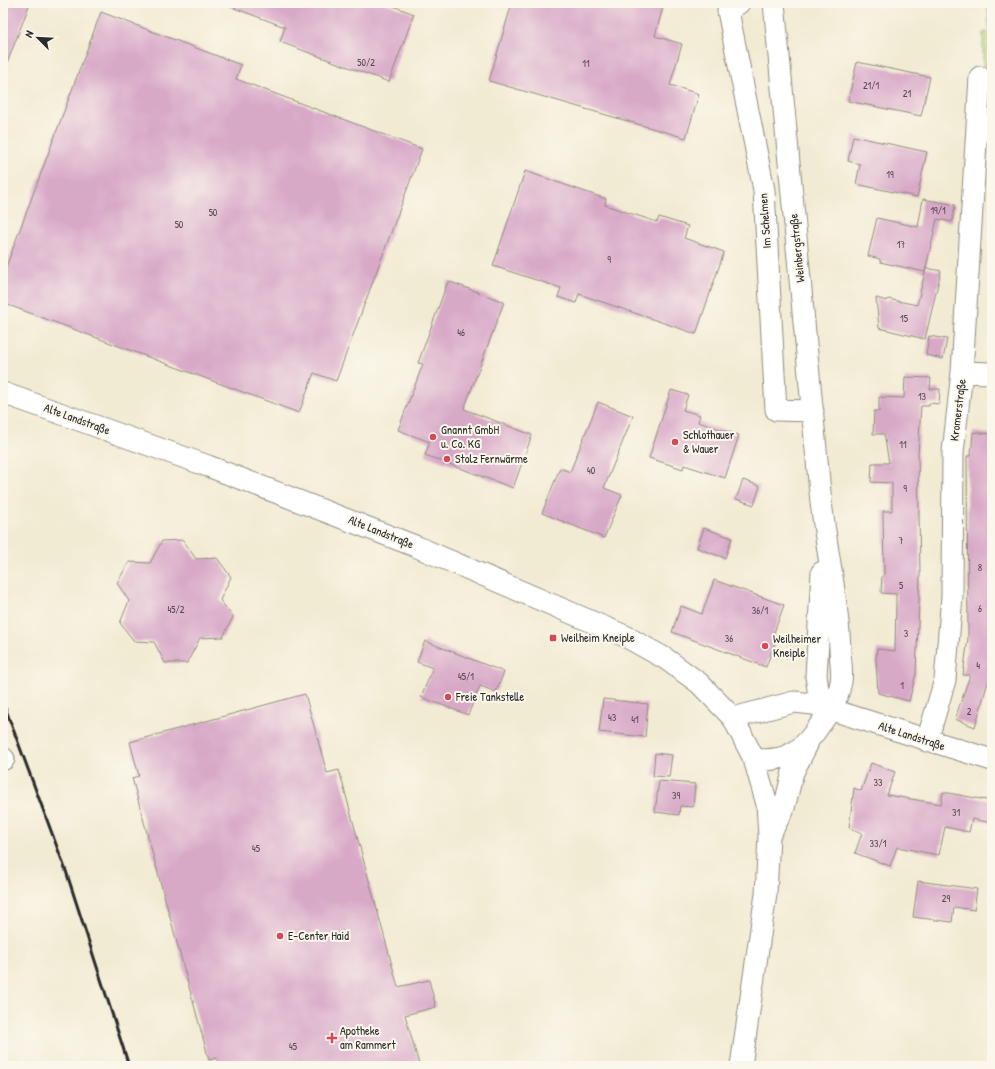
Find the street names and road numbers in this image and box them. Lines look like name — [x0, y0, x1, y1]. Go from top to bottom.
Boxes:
street label: Im Schelmen — [754, 193, 775, 249]
street label: Weinbergstraße — [784, 213, 809, 283]
street label: Kromerstraße — [945, 378, 970, 442]
street label: Alte Landstraße — [42, 399, 113, 438]
street label: Alte Landstraße — [346, 511, 417, 552]
street label: Alte Landstraße — [877, 717, 948, 754]

